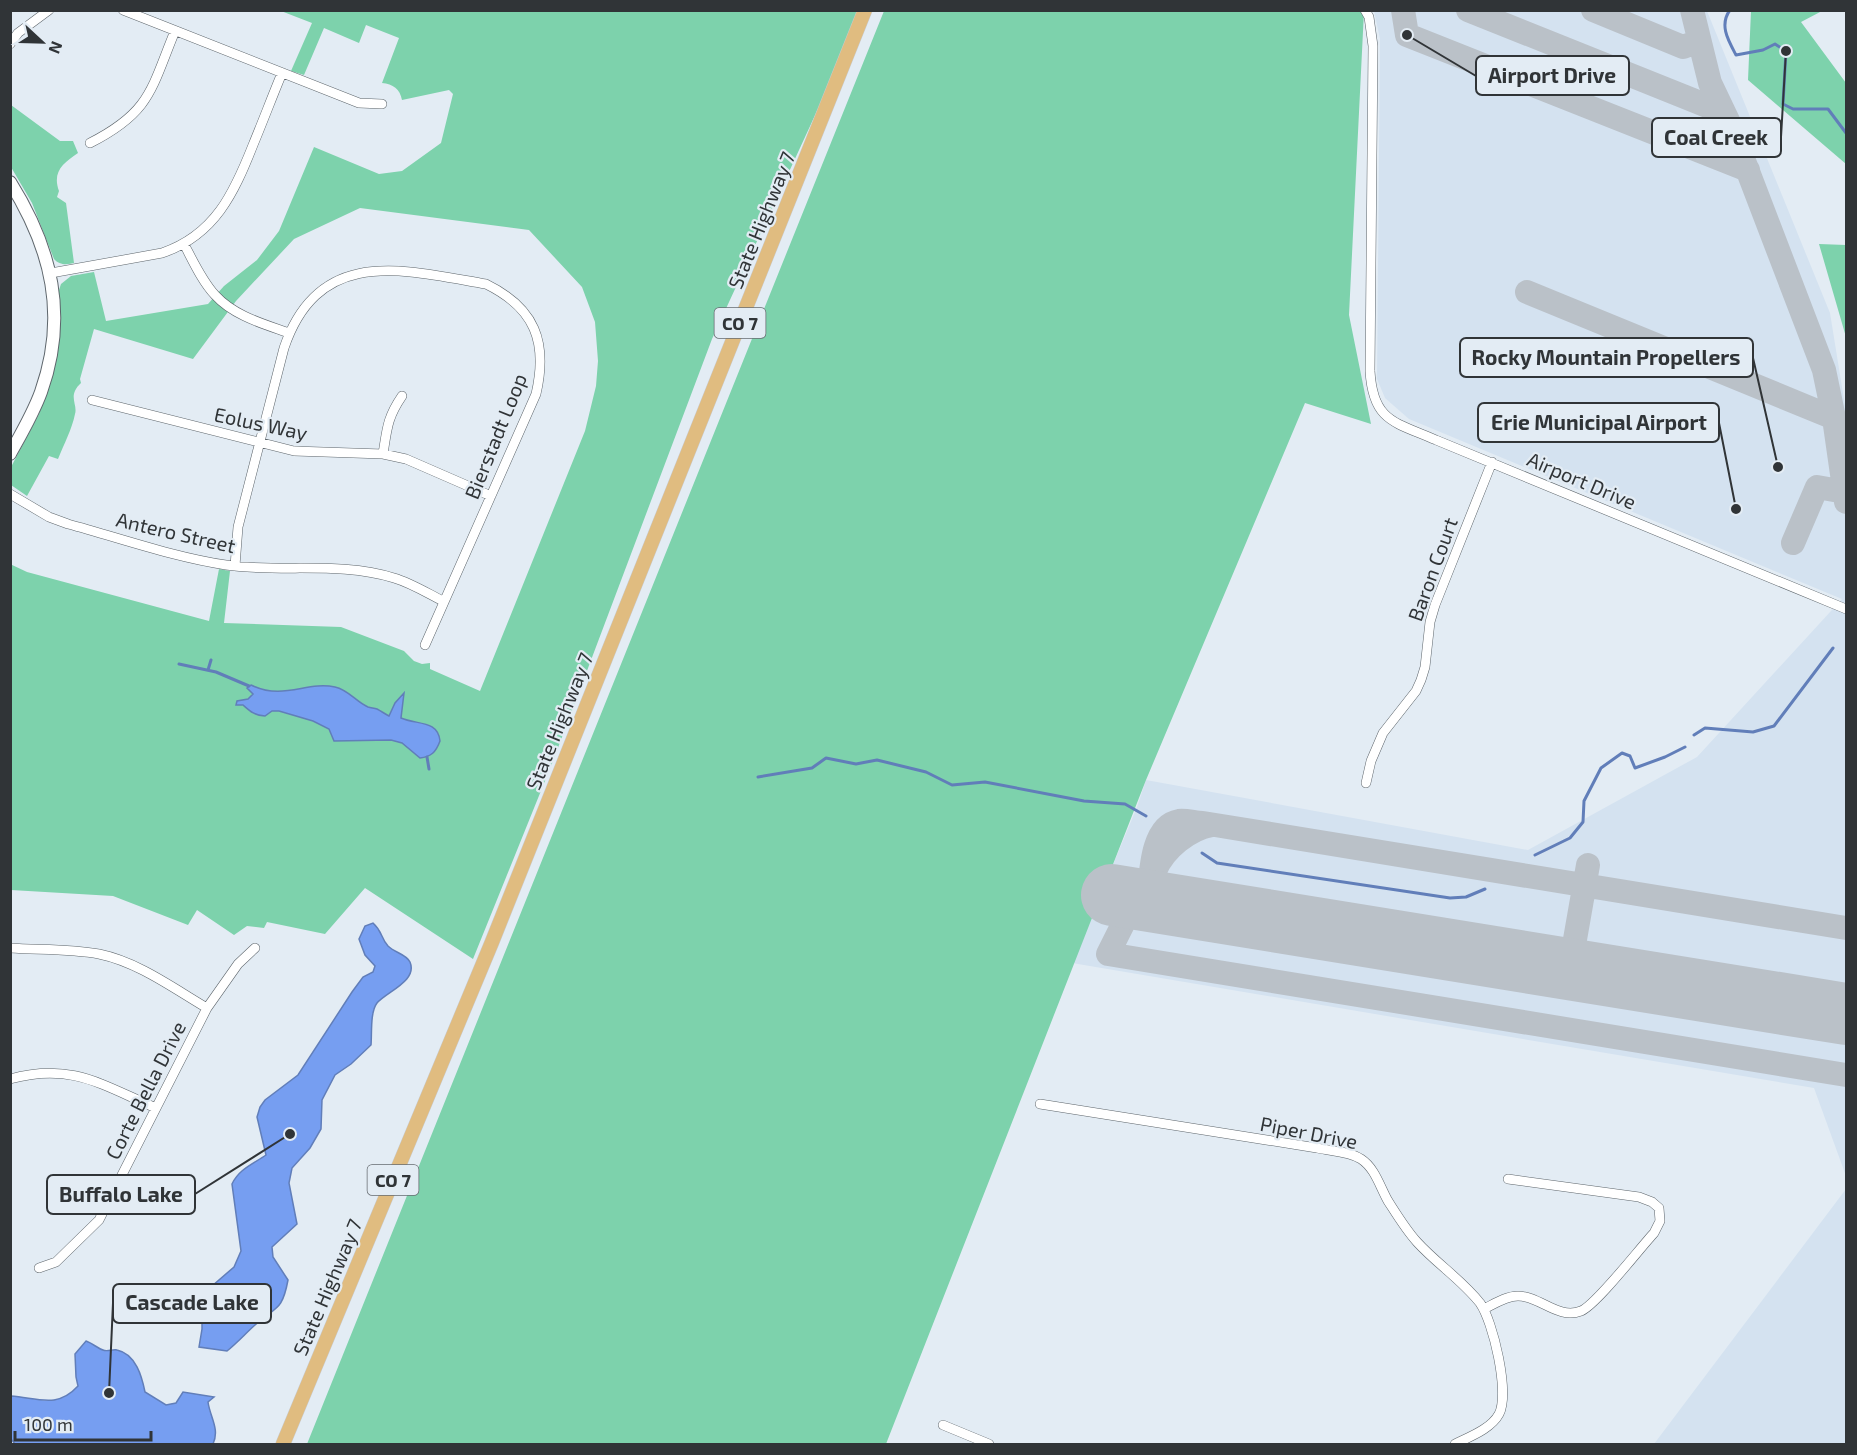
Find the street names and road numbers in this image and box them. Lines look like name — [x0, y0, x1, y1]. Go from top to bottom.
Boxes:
street label: State Highway 7 — [723, 148, 799, 292]
road number: CO 7 — [714, 308, 766, 338]
street label: Bierstadt Loop — [459, 370, 531, 502]
street label: Eolus Way — [212, 401, 310, 445]
street label: Airport Drive — [1524, 446, 1640, 514]
street label: Antero Street — [114, 507, 238, 557]
street label: Baron Court — [1402, 514, 1462, 624]
street label: State Highway 7 — [521, 649, 597, 793]
street label: Corte Bella Drive — [100, 1017, 190, 1163]
street label: Piper Drive — [1258, 1111, 1360, 1153]
road number: CO 7 — [368, 1165, 418, 1195]
street label: State Highway 7 — [287, 1215, 367, 1359]

